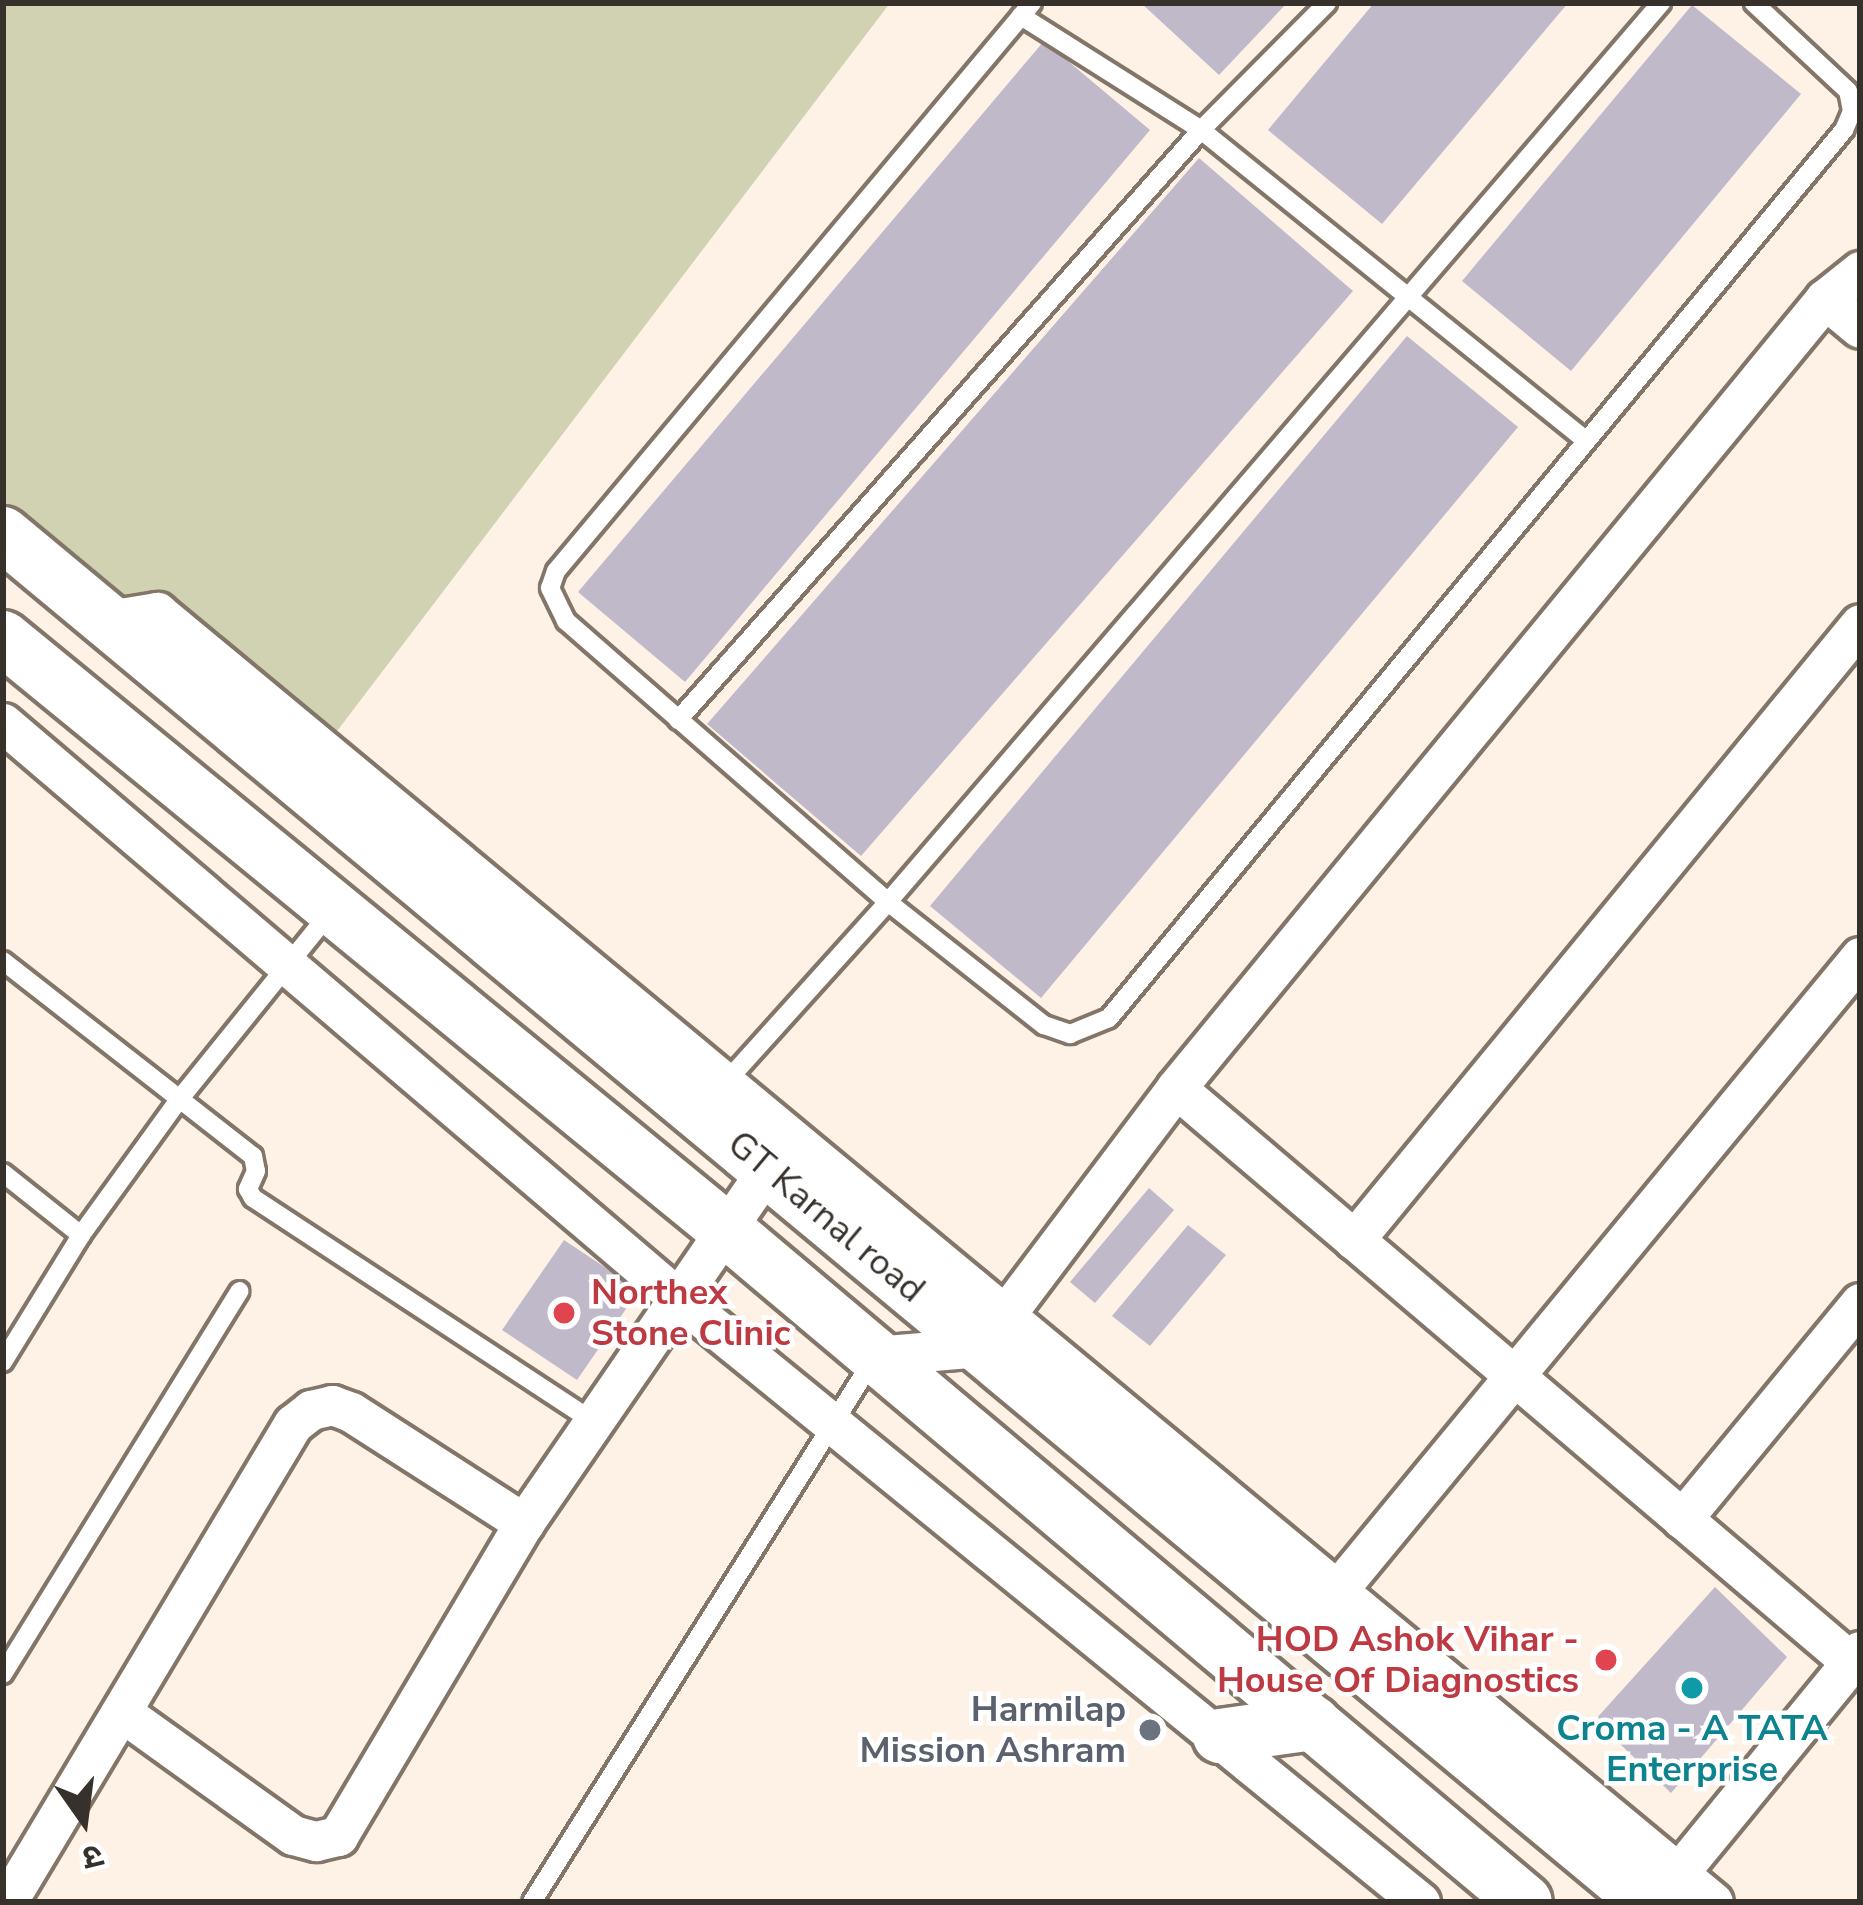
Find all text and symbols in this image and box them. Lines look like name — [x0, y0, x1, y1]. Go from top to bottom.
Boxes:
street label: GT Karnal road — [719, 1122, 933, 1312]
place label: Northex Stone Clinic — [591, 1270, 791, 1355]
marker: Northex Stone Clinic — [548, 1297, 580, 1329]
place label: HOD Ashok Vihar - House Of Diagnostics — [1217, 1617, 1579, 1702]
marker: HOD Ashok Vihar - House Of Diagnostics — [1590, 1644, 1622, 1676]
marker: Croma - A TATA Enterprise — [1679, 1675, 1705, 1701]
place label: Harmilap Mission Ashram — [859, 1687, 1126, 1772]
place label: Croma - A TATA Enterprise — [1556, 1706, 1828, 1791]
marker: Harmilap Mission Ashram — [1137, 1717, 1163, 1743]
north arrow — [24, 1761, 144, 1881]
text: उ — [78, 1832, 108, 1881]

